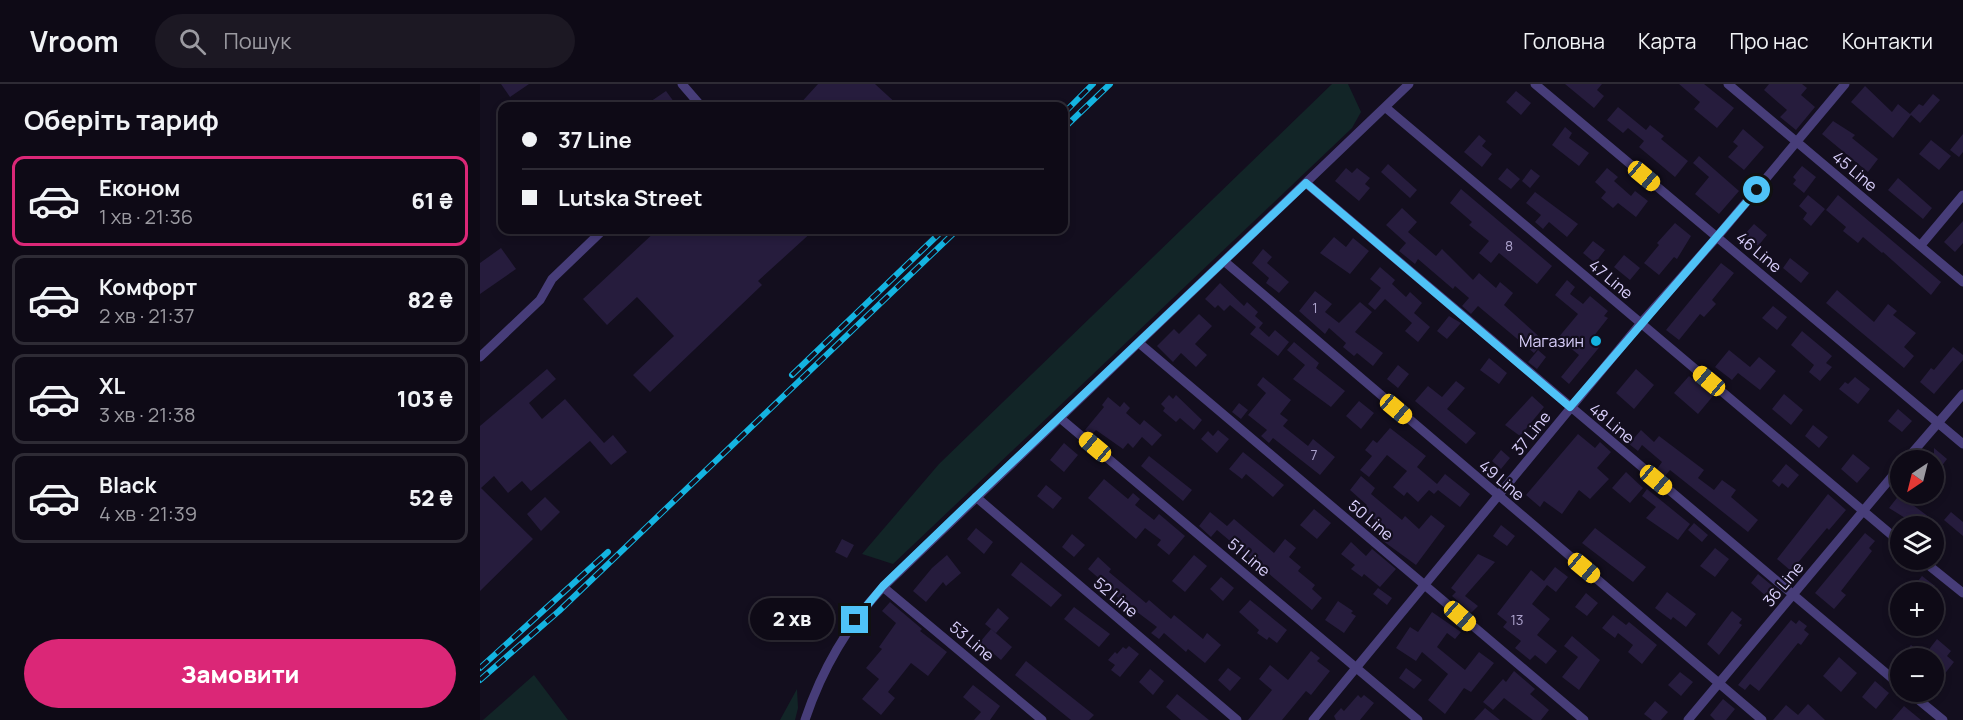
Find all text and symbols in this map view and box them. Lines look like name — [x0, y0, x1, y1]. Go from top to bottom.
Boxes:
search box — [155, 14, 575, 68]
text: Vroom — [30, 22, 119, 60]
icon: search — [176, 25, 209, 58]
text: Пошук — [224, 26, 291, 56]
text: Головна — [1523, 27, 1605, 55]
text: Карта — [1638, 27, 1696, 55]
text: Про нас — [1729, 27, 1809, 55]
text: Контакти — [1842, 27, 1933, 55]
text: Оберіть тариф — [24, 101, 219, 138]
text: 37 Line — [558, 125, 632, 155]
street label: 45 Line — [1828, 146, 1882, 196]
car — [1624, 158, 1664, 194]
text: Економ — [99, 173, 180, 203]
icon: car — [27, 174, 81, 228]
route start — [1743, 176, 1770, 203]
text: Lutska Street — [558, 183, 702, 213]
text: 61 ₴ — [411, 186, 453, 216]
text: 1 хв · 21:36 — [99, 203, 193, 230]
street label: 46 Line — [1732, 226, 1786, 278]
house number: 8 — [1505, 236, 1513, 255]
street label: 47 Line — [1584, 254, 1638, 304]
text: Комфорт — [99, 272, 197, 302]
icon: car — [27, 273, 81, 327]
text: 82 ₴ — [408, 285, 453, 315]
house number: 1 — [1312, 298, 1318, 317]
text: 2 хв · 21:37 — [99, 302, 194, 329]
place label: Магазин — [1519, 330, 1584, 352]
marker: Магазин — [1589, 334, 1603, 348]
car — [1689, 363, 1729, 399]
text: XL — [99, 371, 125, 401]
icon: car — [27, 372, 81, 426]
text: 103 ₴ — [397, 384, 453, 414]
car — [1376, 391, 1416, 427]
street label: 48 Line — [1585, 398, 1639, 448]
text: 3 хв · 21:38 — [99, 401, 196, 428]
street label: 37 Line — [1506, 406, 1556, 460]
car — [1075, 429, 1115, 465]
house number: 7 — [1310, 445, 1318, 464]
north arrow — [1890, 450, 1944, 504]
map controls — [1890, 450, 1944, 702]
street label: 49 Line — [1475, 455, 1529, 505]
car — [1636, 462, 1676, 498]
text: Black — [99, 470, 156, 500]
icon: car — [27, 471, 81, 525]
text: 52 ₴ — [409, 483, 453, 513]
street label: 50 Line — [1344, 495, 1398, 545]
text: 4 хв · 21:39 — [99, 500, 197, 527]
button: layers — [1890, 516, 1944, 570]
street label: 51 Line — [1223, 533, 1275, 581]
car — [1564, 550, 1604, 586]
street label: 36 Line — [1758, 557, 1808, 611]
street label: 52 Line — [1089, 572, 1143, 622]
button: + — [1890, 582, 1944, 636]
car — [1441, 597, 1479, 635]
callout: 2 хв — [750, 599, 834, 641]
text: 2 хв — [773, 605, 811, 632]
route end — [841, 606, 868, 633]
house number: 13 — [1510, 610, 1524, 629]
street label: 53 Line — [945, 616, 999, 666]
button: Замовити — [24, 639, 456, 708]
button: − — [1890, 648, 1944, 702]

